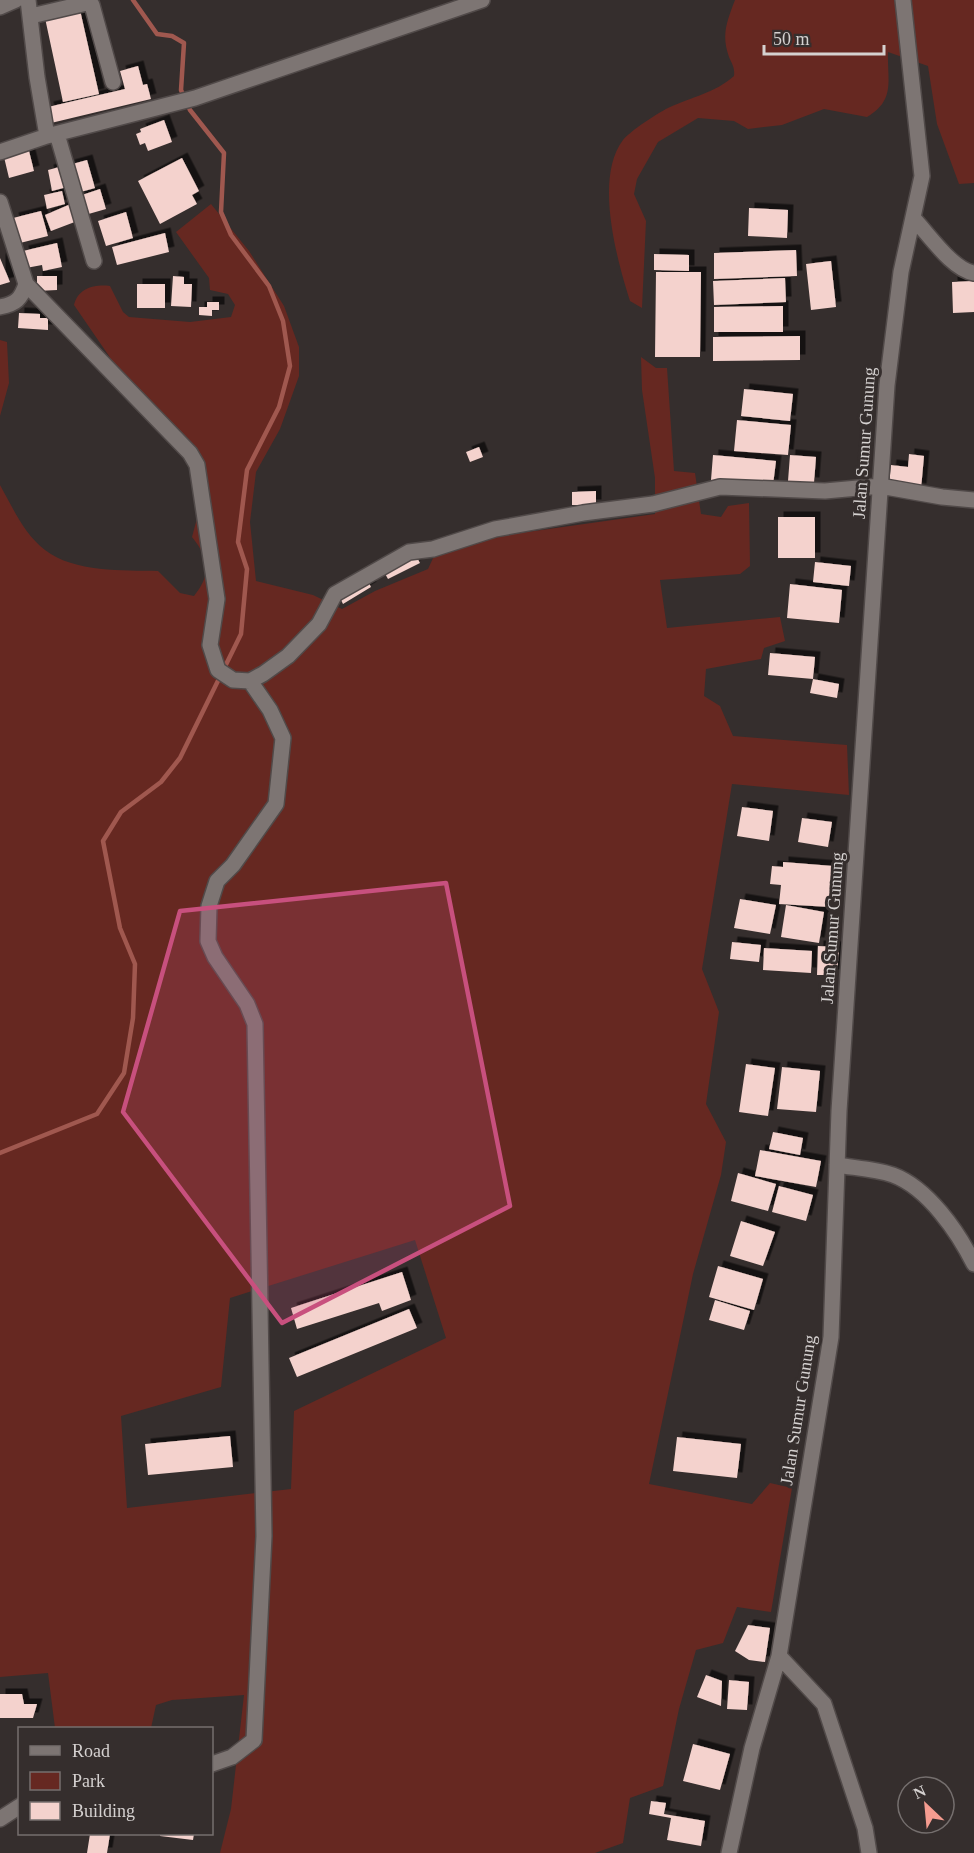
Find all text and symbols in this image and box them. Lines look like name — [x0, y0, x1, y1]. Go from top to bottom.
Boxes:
scale bar — [764, 18, 884, 56]
text: 50 m — [773, 29, 810, 49]
street label: Jalan Sumur Gunung — [849, 366, 879, 520]
street label: Jalan Sumur Gunung — [817, 851, 847, 1005]
street label: Jalan Sumur Gunung — [776, 1333, 820, 1487]
legend — [18, 1727, 213, 1835]
text: Road — [72, 1741, 110, 1761]
text: Park — [72, 1771, 105, 1791]
north arrow — [896, 1775, 956, 1835]
text: N — [911, 1782, 929, 1802]
text: Building — [72, 1801, 135, 1821]

